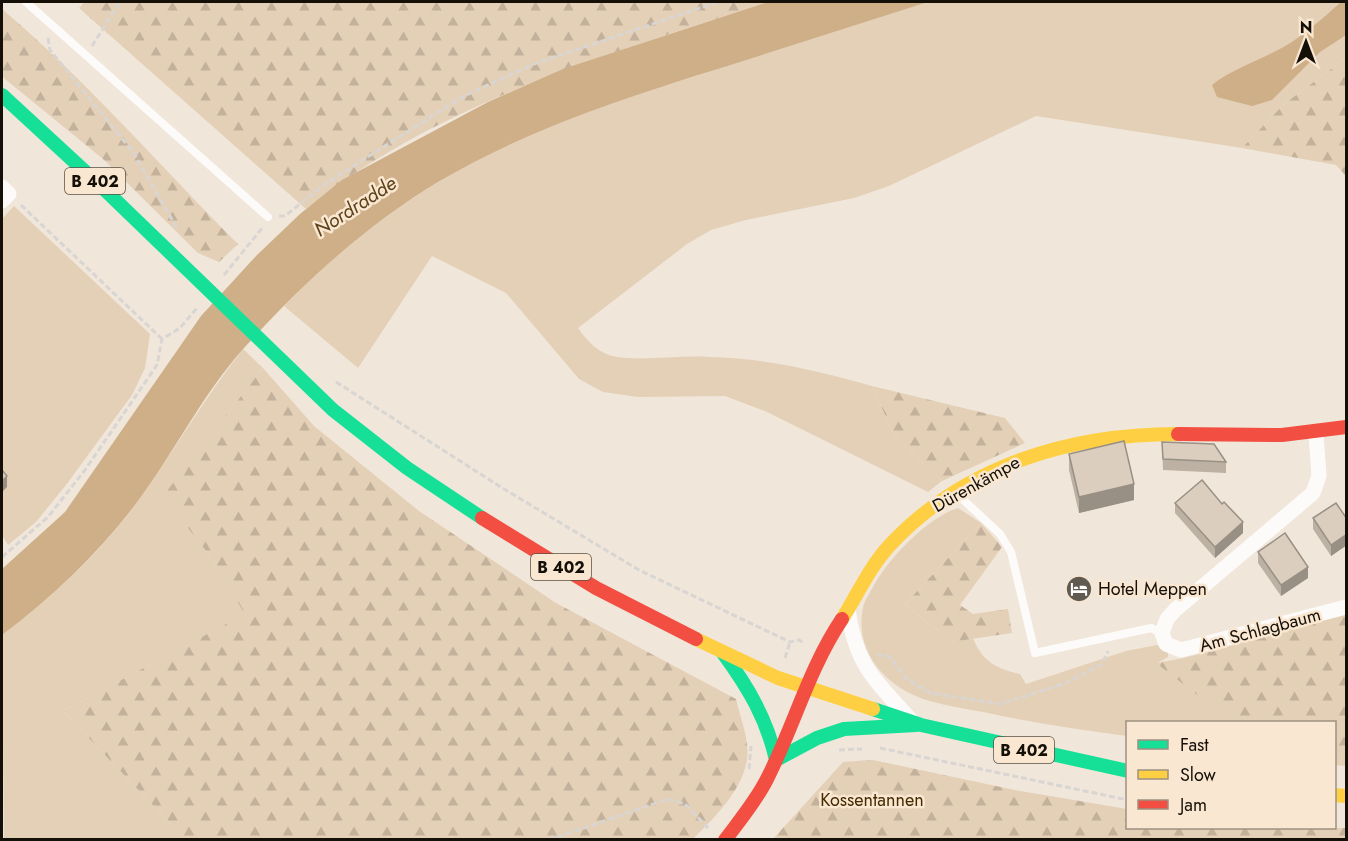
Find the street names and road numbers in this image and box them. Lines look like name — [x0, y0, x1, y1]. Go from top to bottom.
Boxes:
road number: B 402 — [65, 168, 125, 194]
street label: Dürenkämpe — [927, 449, 1025, 519]
road number: B 402 — [531, 554, 591, 580]
street label: Am Schlagbaum — [1196, 601, 1324, 659]
road number: B 402 — [994, 737, 1054, 763]

